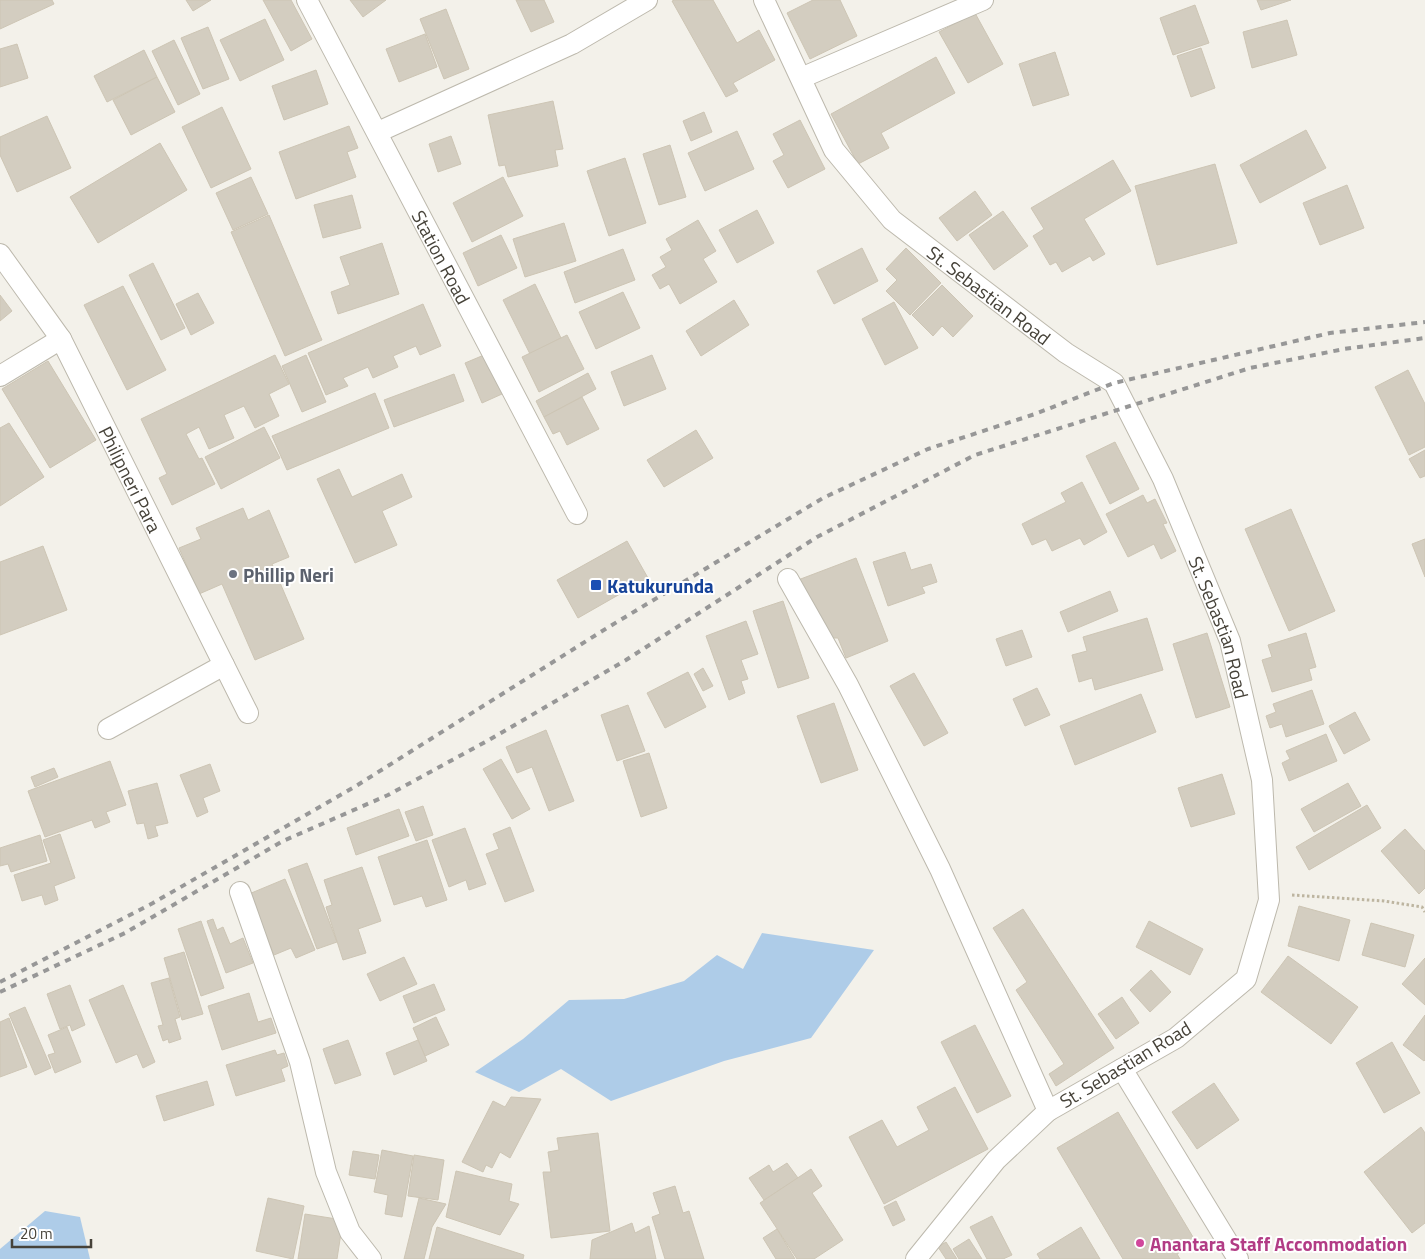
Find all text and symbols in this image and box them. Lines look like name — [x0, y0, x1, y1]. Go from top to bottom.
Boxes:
street label: Station Road — [405, 204, 479, 309]
street label: St. Sebastian Road — [921, 238, 1058, 351]
street label: Philipneri Para — [92, 421, 170, 538]
street label: St. Sebastian Road — [1182, 552, 1257, 701]
place label: Phillip Neri — [243, 560, 334, 589]
marker: Phillip Neri — [227, 568, 239, 580]
place label: Katukurunda — [607, 571, 714, 600]
marker: Katukurunda — [589, 578, 603, 592]
street label: St. Sebastian Road — [1054, 1013, 1196, 1115]
scale bar — [12, 1216, 91, 1248]
text: 20 m — [20, 1222, 53, 1245]
place label: Anantara Staff Accommodation — [1150, 1229, 1407, 1258]
marker: Anantara Staff Accommodation — [1134, 1237, 1146, 1249]

